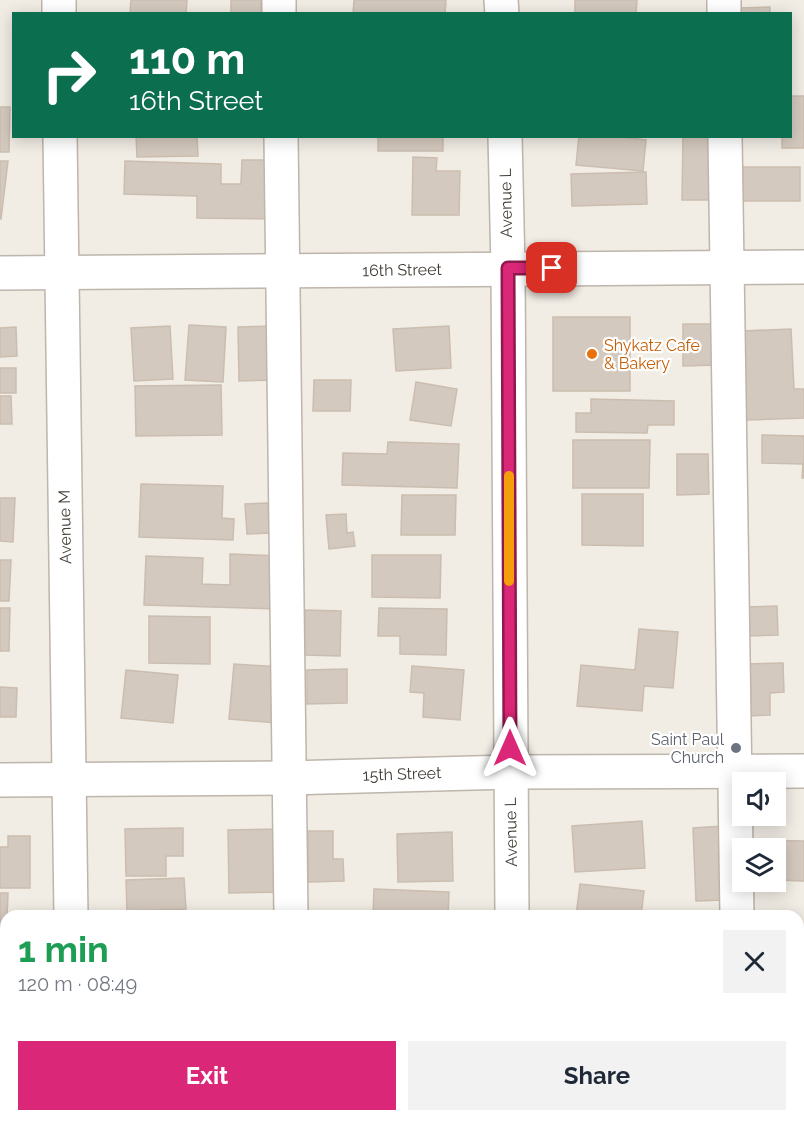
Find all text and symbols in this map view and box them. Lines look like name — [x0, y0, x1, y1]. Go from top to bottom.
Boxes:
text: 110 m — [129, 35, 245, 84]
icon: right — [30, 36, 108, 114]
text: 16th Street — [129, 85, 263, 116]
street label: Avenue L — [496, 167, 516, 238]
pin — [526, 242, 577, 293]
icon: arrive — [535, 251, 568, 284]
street label: 16th Street — [362, 260, 443, 280]
place label: Shykatz Cafe & Bakery — [604, 336, 700, 373]
marker: Shykatz Cafe & Bakery — [585, 347, 599, 361]
street label: Avenue M — [55, 490, 75, 564]
position arrow — [478, 716, 542, 780]
place label: Saint Paul Church — [651, 730, 725, 767]
marker: Saint Paul Church — [729, 741, 743, 755]
street label: 15th Street — [362, 763, 442, 785]
map controls — [732, 772, 786, 892]
button: sound — [732, 772, 786, 826]
street label: Avenue L — [501, 796, 521, 867]
button: layers — [732, 838, 786, 892]
text: 1 min — [18, 928, 109, 970]
button: close — [723, 930, 786, 993]
text: 120 m · 08:49 — [18, 972, 137, 996]
button: Exit — [18, 1041, 396, 1110]
button: Share — [408, 1041, 786, 1110]

